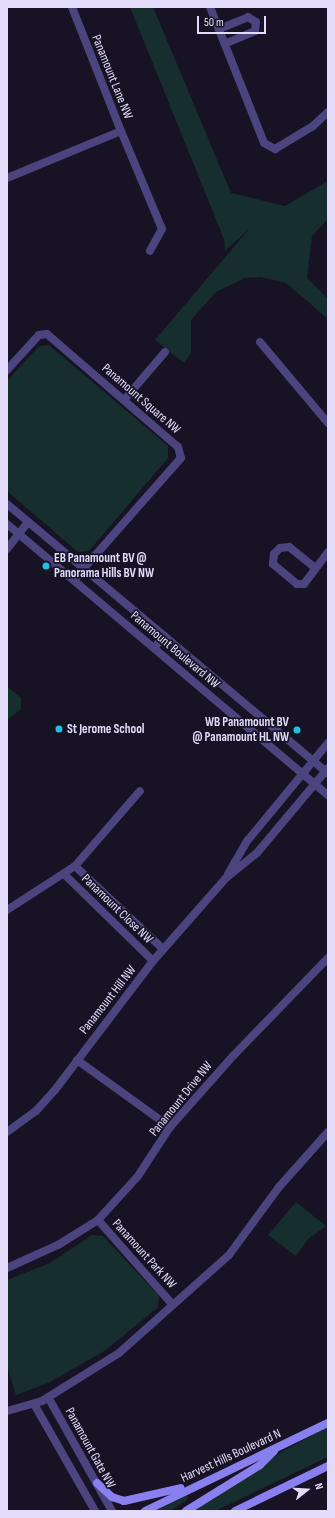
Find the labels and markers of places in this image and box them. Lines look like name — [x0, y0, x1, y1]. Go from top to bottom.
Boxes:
place label: EB Panamount BV @ Panorama Hills BV NW — [54, 551, 154, 582]
marker: EB Panamount BV @ Panorama Hills BV NW — [41, 561, 51, 571]
place label: WB Panamount BV @ Panamount HL NW — [193, 715, 289, 746]
place label: St Jerome School — [67, 721, 145, 737]
marker: St Jerome School — [54, 724, 64, 734]
marker: WB Panamount BV @ Panamount HL NW — [292, 725, 302, 735]

